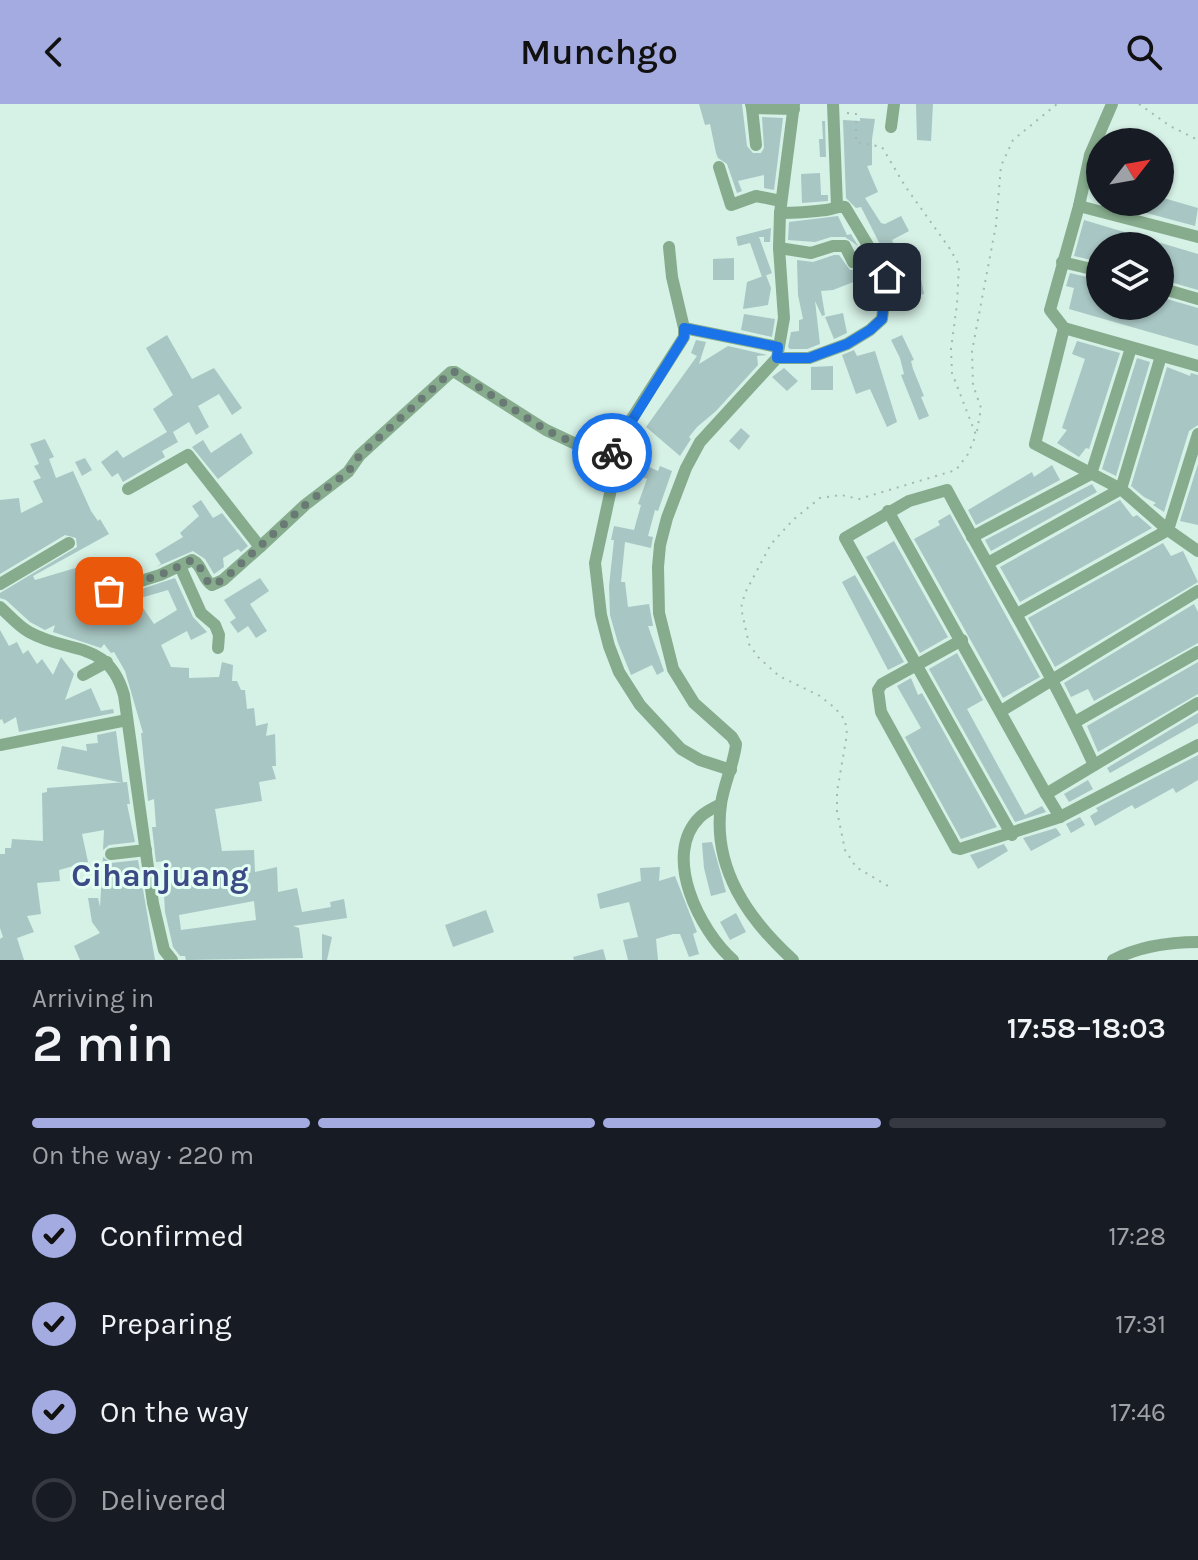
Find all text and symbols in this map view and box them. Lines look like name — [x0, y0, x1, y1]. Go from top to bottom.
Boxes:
icon: back — [32, 30, 76, 74]
icon: search — [1122, 30, 1166, 74]
text: Munchgo — [520, 31, 678, 73]
north arrow — [1086, 128, 1174, 216]
map controls — [1086, 128, 1174, 320]
button: layers — [1086, 232, 1174, 320]
pin — [853, 243, 921, 311]
icon: home — [865, 255, 909, 299]
courier — [572, 413, 652, 493]
icon: bike — [590, 431, 634, 475]
pin — [75, 557, 143, 625]
icon: bag — [87, 569, 131, 613]
district label: Cihanjuang — [71, 857, 249, 894]
text: Arriving in — [32, 983, 154, 1014]
text: 17:58–18:03 — [1007, 1010, 1166, 1046]
text: 2 min — [32, 1013, 174, 1074]
text: On the way · 220 m — [32, 1140, 254, 1171]
icon: check — [32, 1214, 76, 1258]
text: Confirmed — [100, 1218, 244, 1254]
text: 17:28 — [1108, 1221, 1166, 1252]
icon: check — [32, 1302, 76, 1346]
text: Preparing — [100, 1306, 232, 1342]
text: 17:31 — [1115, 1309, 1166, 1340]
icon: check — [32, 1390, 76, 1434]
text: On the way — [100, 1394, 249, 1430]
text: 17:46 — [1110, 1397, 1166, 1428]
text: Delivered — [100, 1482, 227, 1518]

